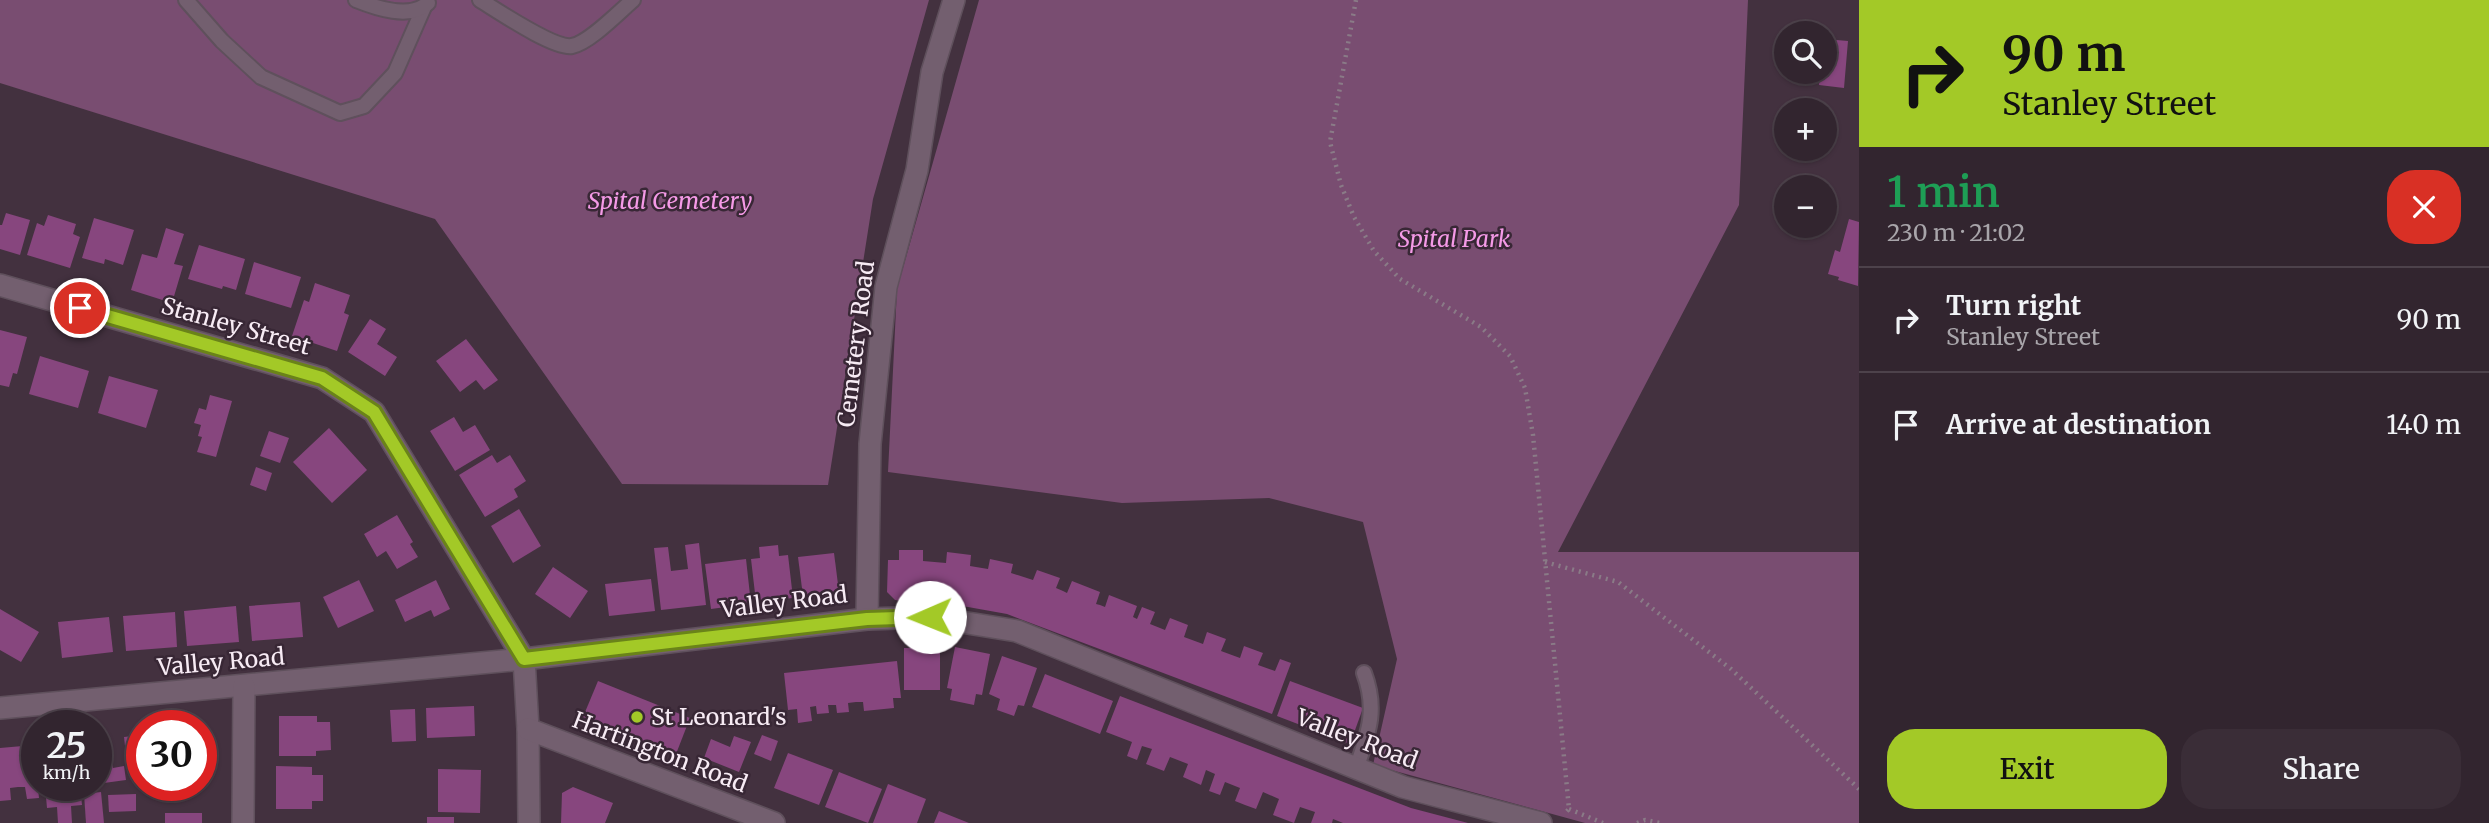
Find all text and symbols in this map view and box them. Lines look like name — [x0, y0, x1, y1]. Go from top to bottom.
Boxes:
map controls — [1774, 21, 1837, 238]
button: search — [1774, 21, 1837, 84]
text: 90 m — [2002, 23, 2126, 84]
icon: right — [1887, 28, 1978, 119]
text: Stanley Street — [2002, 84, 2216, 124]
button: + — [1774, 98, 1837, 161]
text: 1 min — [1887, 166, 2000, 218]
button: close — [2387, 170, 2461, 244]
button: − — [1774, 175, 1837, 238]
park label: Spital Cemetery — [588, 186, 752, 215]
text: 230 m · 21:02 — [1887, 218, 2025, 247]
park label: Spital Park — [1398, 224, 1511, 253]
street label: Cemetery Road — [831, 259, 880, 429]
pin — [50, 278, 110, 338]
icon: arrive — [61, 289, 99, 327]
text: Turn right — [1946, 289, 2081, 322]
street label: Stanley Street — [158, 290, 314, 361]
icon: right — [1887, 301, 1925, 339]
text: 90 m — [2397, 303, 2461, 336]
text: Stanley Street — [1946, 322, 2100, 351]
icon: arrive — [1887, 406, 1925, 444]
text: Arrive at destination — [1946, 408, 2211, 441]
text: 140 m — [2386, 408, 2461, 441]
street label: Valley Road — [718, 579, 849, 624]
position arrow — [893, 580, 967, 654]
street label: Valley Road — [155, 641, 286, 682]
place label: St Leonard's — [651, 702, 787, 731]
street label: Valley Road — [1292, 702, 1422, 775]
street label: Hartington Road — [569, 705, 752, 798]
marker: St Leonard's — [629, 709, 645, 725]
speed limit sign: 30 — [126, 710, 217, 801]
text: 25 — [46, 724, 87, 768]
button: Exit — [1887, 729, 2167, 809]
button: Share — [2181, 729, 2461, 809]
text: km/h — [43, 761, 90, 784]

